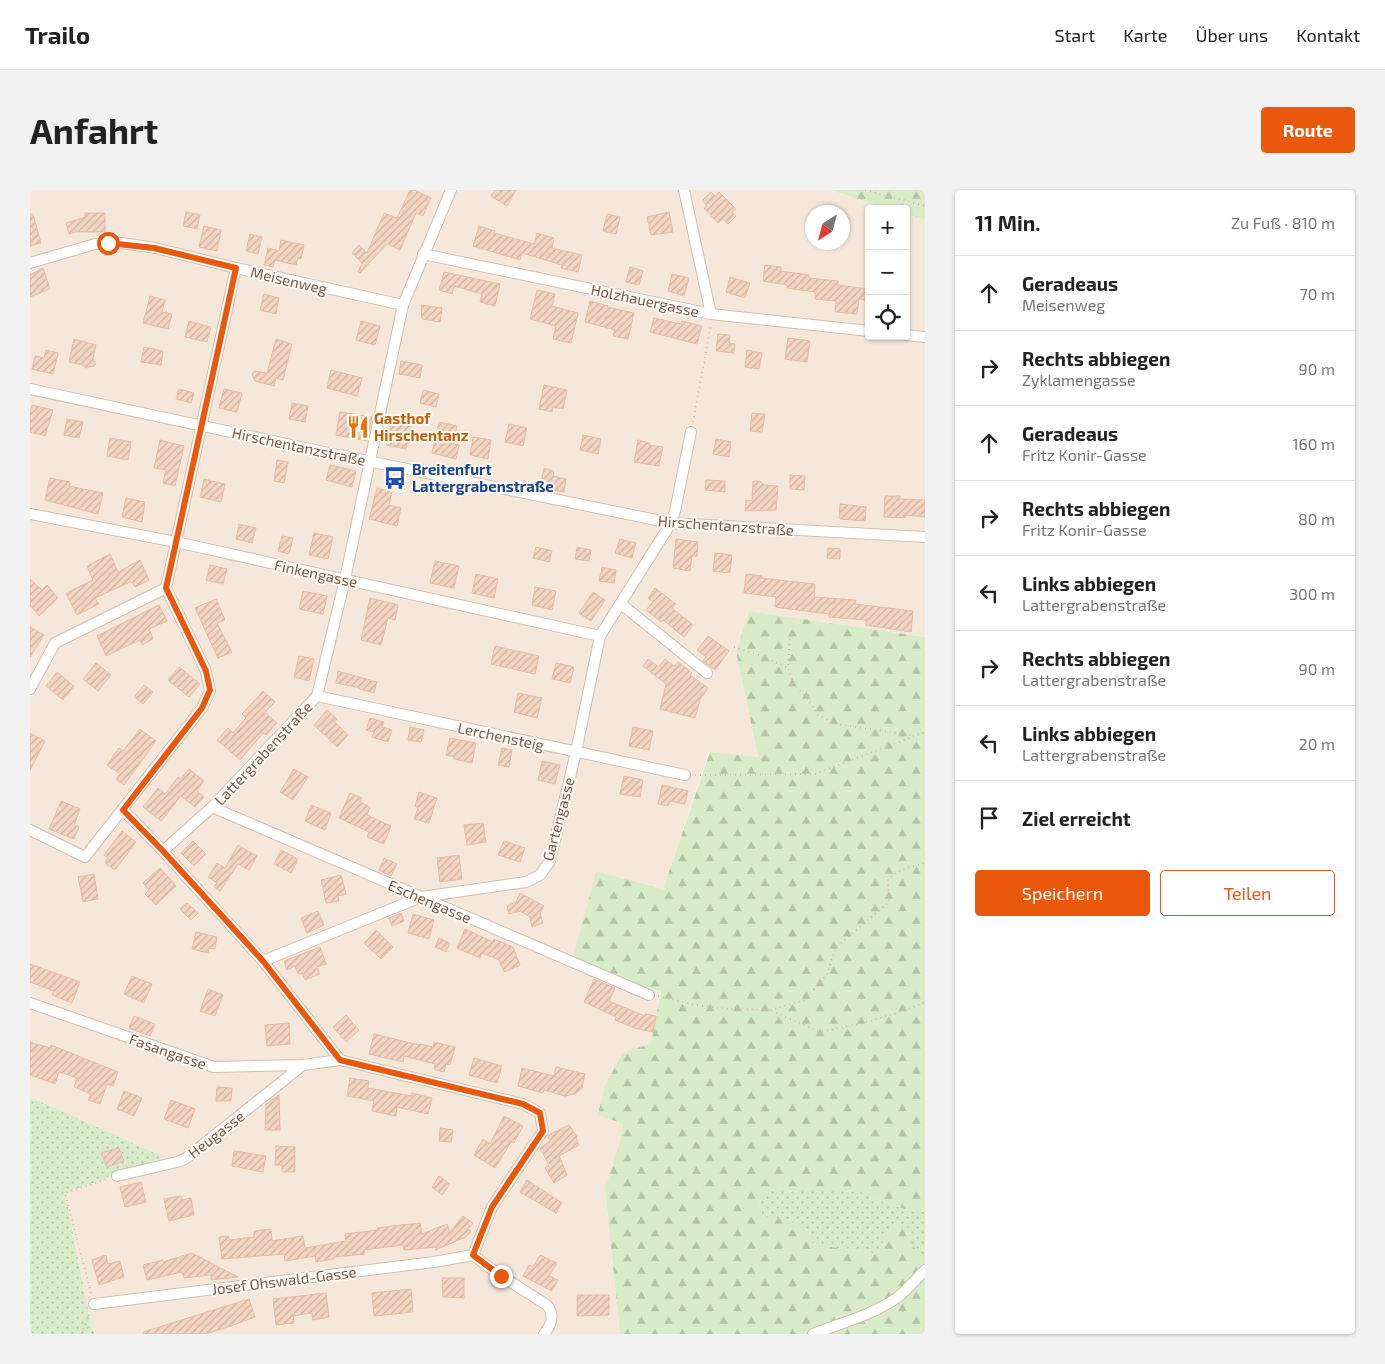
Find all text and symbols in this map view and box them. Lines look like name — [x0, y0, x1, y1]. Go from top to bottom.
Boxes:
text: Trailo — [25, 20, 90, 49]
text: Start — [1054, 24, 1095, 46]
text: Karte — [1123, 24, 1168, 46]
text: Über uns — [1196, 24, 1268, 46]
text: Kontakt — [1296, 24, 1360, 46]
button: Route — [1261, 107, 1355, 153]
text: Anfahrt — [30, 109, 158, 151]
north arrow — [805, 205, 850, 250]
map controls — [865, 205, 910, 340]
button: + — [865, 205, 910, 250]
text: 11 Min. — [975, 210, 1040, 235]
text: Zu Fuß · 810 m — [1231, 213, 1335, 232]
route start — [97, 232, 120, 255]
button: − — [865, 250, 910, 295]
street label: Meisenweg — [249, 262, 330, 298]
text: Geradeaus — [1022, 272, 1118, 295]
icon: ahead — [975, 279, 1003, 307]
street label: Holzhauergasse — [589, 280, 701, 320]
text: 70 m — [1300, 284, 1335, 303]
button: locate — [865, 295, 910, 340]
text: Meisenweg — [1022, 295, 1105, 314]
text: Rechts abbiegen — [1022, 347, 1170, 370]
icon: right — [975, 354, 1003, 382]
text: 90 m — [1299, 359, 1335, 378]
text: Zyklamengasse — [1022, 370, 1135, 389]
place label: Gasthof Hirschentanz — [374, 409, 469, 444]
restaurant icon: Gasthof Hirschentanz — [345, 414, 371, 440]
text: Geradeaus — [1022, 422, 1118, 445]
street label: Hirschentanzstraße — [230, 423, 368, 469]
icon: ahead — [975, 429, 1003, 457]
text: 160 m — [1292, 434, 1335, 453]
text: Fritz Konir-Gasse — [1022, 445, 1147, 464]
place label: Breitenfurt Lattergrabenstraße — [412, 460, 554, 495]
bus stop icon: Breitenfurt Lattergrabenstraße — [382, 465, 408, 491]
text: Rechts abbiegen — [1022, 497, 1170, 520]
icon: right — [975, 504, 1003, 532]
text: 80 m — [1298, 509, 1335, 528]
street label: Hirschentanzstraße — [657, 511, 795, 539]
text: Fritz Konir-Gasse — [1022, 520, 1147, 539]
street label: Finkengasse — [273, 555, 359, 591]
text: Links abbiegen — [1022, 572, 1156, 595]
icon: left — [975, 579, 1003, 607]
text: 300 m — [1289, 584, 1335, 603]
text: Lattergrabenstraße — [1022, 595, 1166, 614]
text: Rechts abbiegen — [1022, 647, 1170, 670]
icon: right — [975, 654, 1003, 682]
text: 90 m — [1299, 659, 1335, 678]
text: Lattergrabenstraße — [1022, 670, 1166, 689]
street label: Lattergrabenstraße — [210, 697, 316, 809]
street label: Lerchensteig — [456, 718, 546, 754]
text: Links abbiegen — [1022, 722, 1156, 745]
icon: left — [975, 729, 1003, 757]
text: 20 m — [1299, 734, 1335, 753]
text: Lattergrabenstraße — [1022, 745, 1166, 764]
street label: Gartengasse — [538, 775, 578, 863]
icon: arrive — [975, 804, 1003, 832]
text: Ziel erreicht — [1022, 807, 1131, 830]
button: Speichern — [975, 870, 1150, 916]
button: Teilen — [1160, 870, 1335, 916]
street label: Eschengasse — [386, 875, 474, 927]
street label: Fasangasse — [127, 1029, 209, 1073]
street label: Heugasse — [184, 1106, 248, 1162]
street label: Josef Ohswald-Gasse — [211, 1262, 357, 1298]
route end — [490, 1265, 513, 1288]

